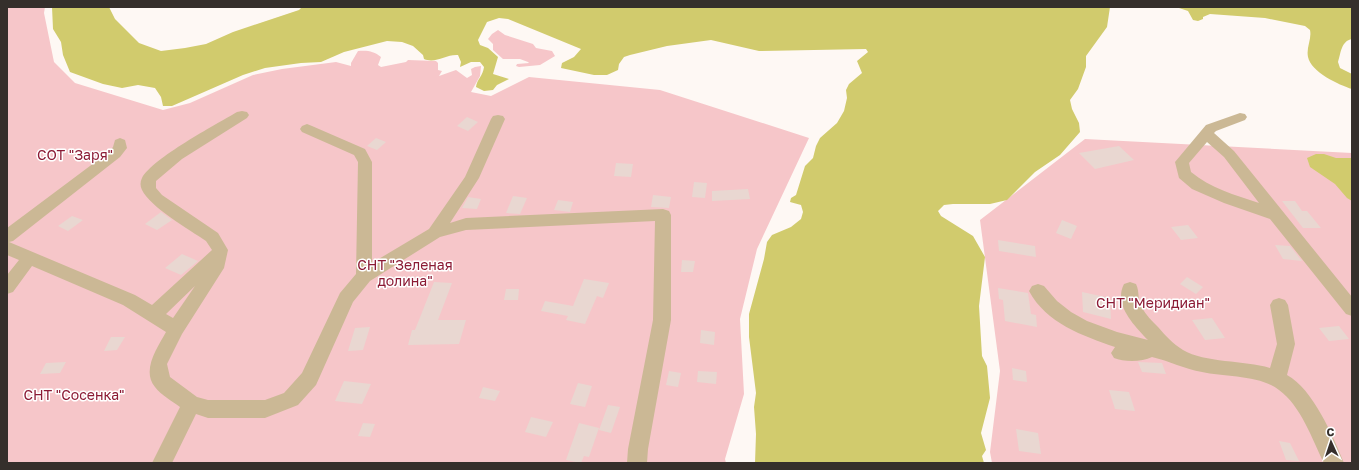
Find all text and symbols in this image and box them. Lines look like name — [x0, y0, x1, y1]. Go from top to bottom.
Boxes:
park label: СОТ "Заря" — [37, 146, 113, 163]
park label: СНТ "Зеленая долина" — [357, 256, 453, 289]
park label: СНТ "Меридиан" — [1096, 294, 1210, 311]
park label: СНТ "Сосенка" — [23, 386, 125, 403]
north arrow — [1311, 422, 1351, 462]
text: С — [1326, 425, 1335, 438]

